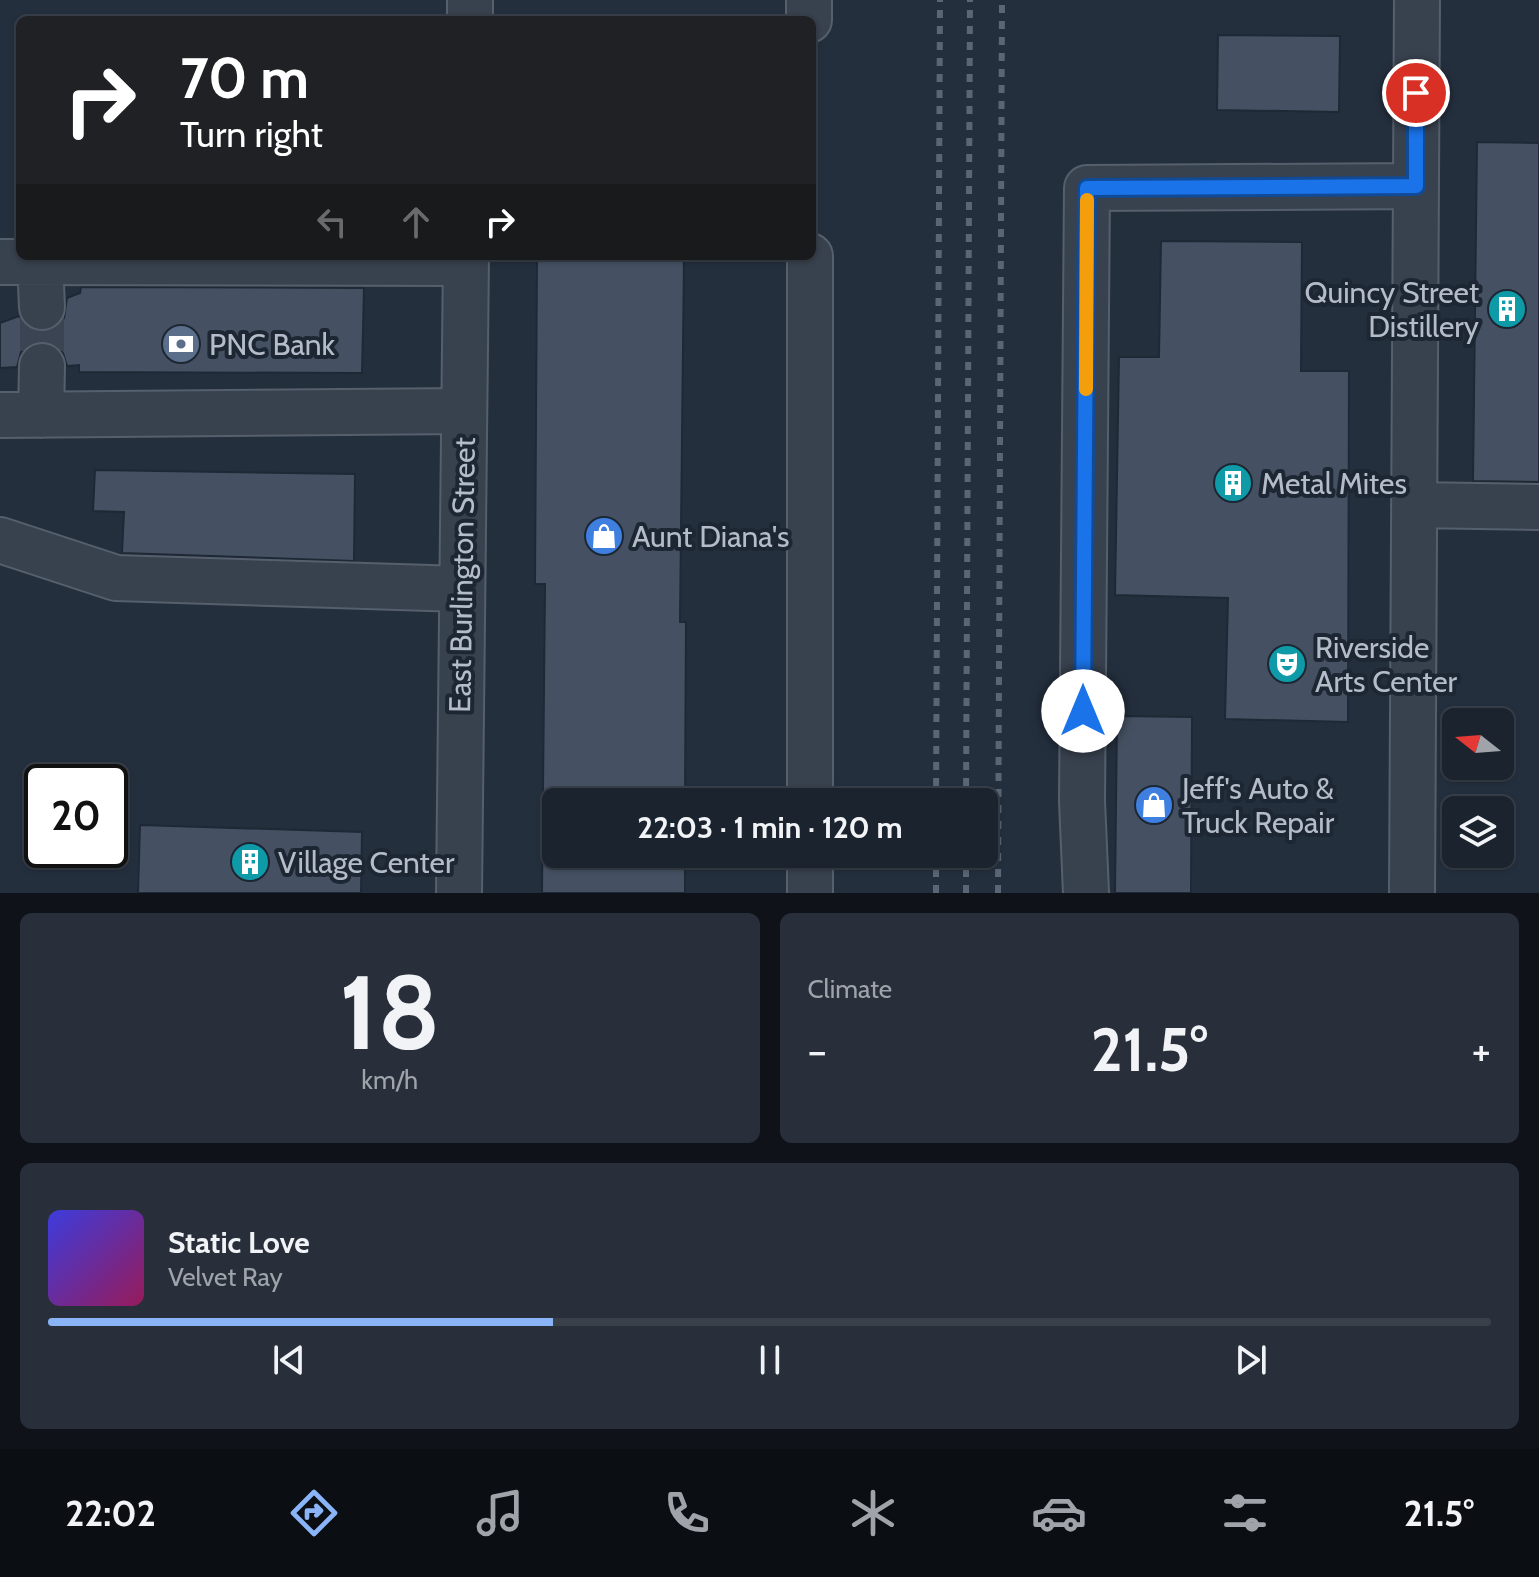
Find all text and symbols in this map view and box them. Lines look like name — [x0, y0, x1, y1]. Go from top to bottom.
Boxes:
text: 70 m — [180, 44, 309, 112]
icon: right — [48, 48, 152, 152]
pin — [1382, 59, 1450, 127]
icon: arrive — [1394, 71, 1438, 115]
text: Turn right — [180, 112, 323, 156]
icon: left — [310, 200, 354, 244]
icon: ahead — [394, 200, 438, 244]
icon: right — [478, 200, 522, 244]
place label: Quincy Street Distillery — [1305, 274, 1479, 345]
building icon: Quincy Street Distillery — [1486, 288, 1528, 330]
bank icon: PNC Bank — [160, 323, 202, 365]
place label: PNC Bank — [209, 326, 336, 363]
street label: East Burlington Street — [441, 437, 483, 713]
building icon: Metal Mites — [1212, 462, 1254, 504]
place label: Metal Mites — [1261, 465, 1407, 502]
shop icon: Aunt Diana's — [583, 515, 625, 557]
place label: Aunt Diana's — [632, 518, 789, 555]
place label: Riverside Arts Center — [1315, 629, 1458, 700]
theatre icon: Riverside Arts Center — [1266, 643, 1308, 685]
position arrow — [1041, 669, 1125, 753]
north arrow — [1442, 708, 1514, 780]
map controls — [1442, 708, 1514, 868]
speed limit sign: 20 — [24, 764, 128, 868]
place label: Jeff's Auto & Truck Repair — [1181, 770, 1335, 841]
shop icon: Jeff's Auto & Truck Repair — [1133, 784, 1175, 826]
button: layers — [1442, 796, 1514, 868]
text: 22:03 · 1 min · 120 m — [637, 809, 903, 846]
building icon: Village Center — [229, 841, 271, 883]
place label: Village Center — [278, 844, 455, 881]
text: 18 — [339, 949, 440, 1075]
text: Climate — [808, 973, 892, 1005]
text: 21.5° — [1091, 1013, 1208, 1086]
text: − — [808, 1024, 827, 1077]
text: + — [1472, 1024, 1491, 1077]
text: km/h — [361, 1064, 418, 1096]
text: Static Love — [168, 1224, 310, 1261]
text: Velvet Ray — [168, 1261, 283, 1293]
icon: previous — [267, 1338, 311, 1382]
icon: pause — [748, 1338, 792, 1382]
icon: next — [1229, 1338, 1273, 1382]
icon: directions — [286, 1485, 342, 1541]
icon: music — [472, 1485, 528, 1541]
icon: phone — [659, 1485, 715, 1541]
icon: climate — [845, 1485, 901, 1541]
icon: car — [1031, 1485, 1087, 1541]
icon: filters — [1217, 1485, 1273, 1541]
text: 22:02 — [65, 1491, 156, 1535]
text: 21.5° — [1404, 1491, 1474, 1535]

